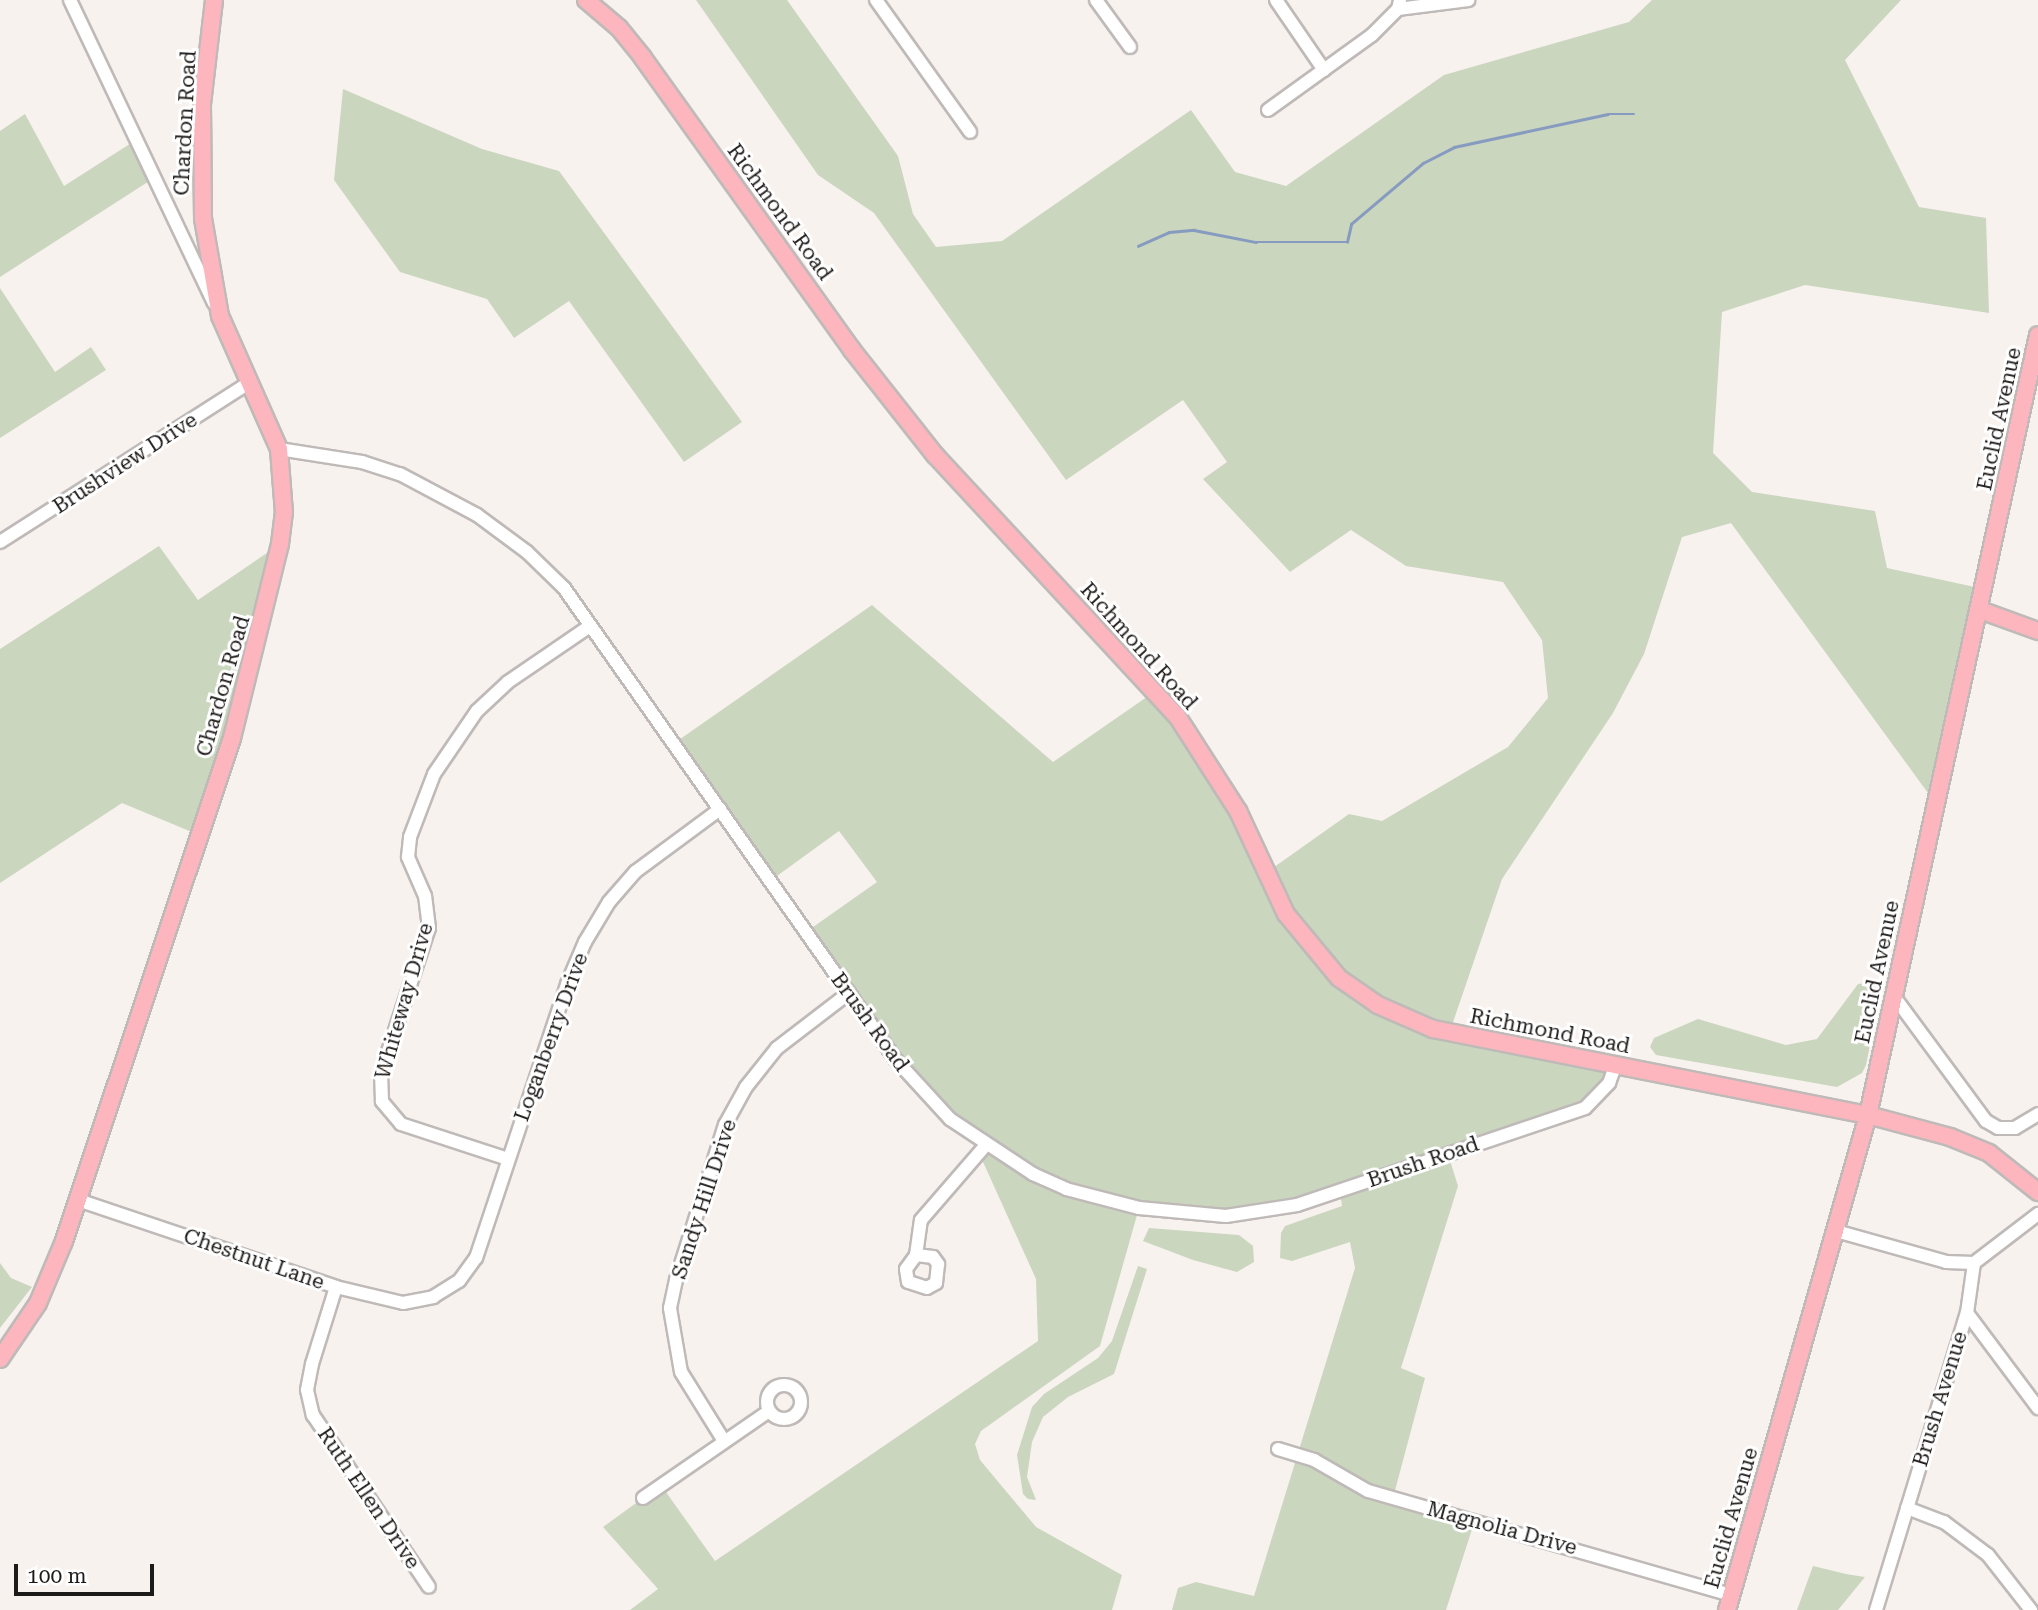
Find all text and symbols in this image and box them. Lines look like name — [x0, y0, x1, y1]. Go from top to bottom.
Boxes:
street label: Chardon Road — [169, 50, 201, 196]
street label: Richmond Road — [722, 139, 838, 285]
street label: Euclid Avenue — [1972, 345, 2026, 493]
street label: Brushview Drive — [48, 407, 202, 519]
street label: Richmond Road — [1075, 577, 1203, 715]
street label: Chardon Road — [191, 613, 255, 759]
street label: Euclid Avenue — [1850, 898, 1904, 1046]
street label: Whiteway Drive — [370, 920, 438, 1082]
street label: Loganberry Drive — [509, 949, 593, 1125]
street label: Brush Road — [826, 968, 914, 1076]
street label: Richmond Road — [1468, 1003, 1632, 1059]
street label: Sandy Hill Drive — [666, 1116, 742, 1282]
street label: Brush Road — [1364, 1131, 1482, 1193]
street label: Chestnut Lane — [180, 1223, 328, 1295]
street label: Brush Avenue — [1907, 1328, 1973, 1470]
street label: Ruth Ellen Drive — [312, 1422, 426, 1574]
street label: Euclid Avenue — [1699, 1445, 1763, 1591]
street label: Magnolia Drive — [1424, 1496, 1580, 1560]
scale bar — [18, 1550, 158, 1594]
text: 100 m — [27, 1564, 87, 1588]

